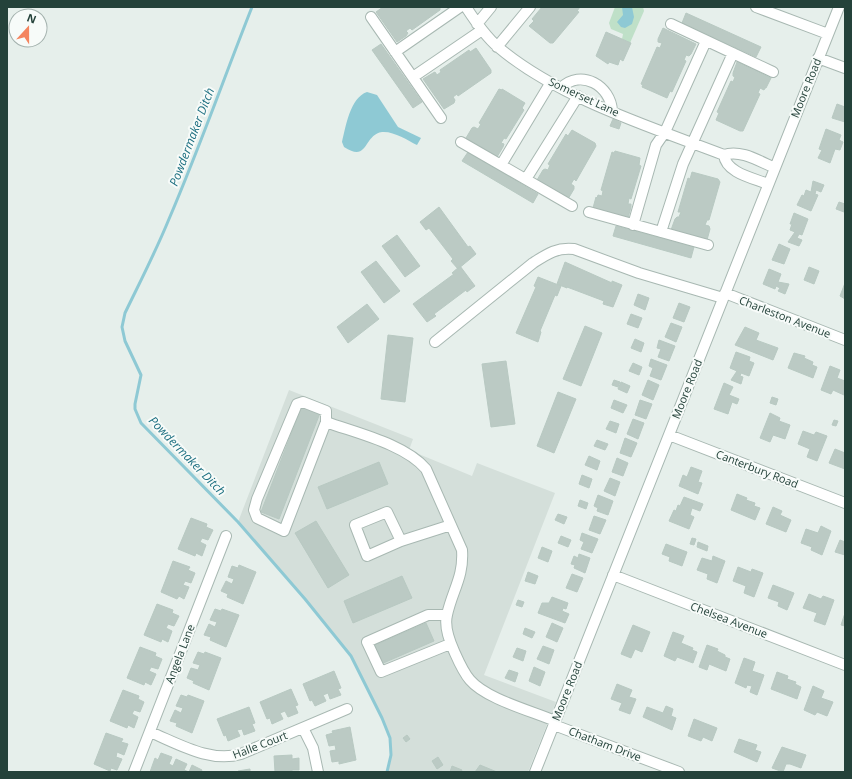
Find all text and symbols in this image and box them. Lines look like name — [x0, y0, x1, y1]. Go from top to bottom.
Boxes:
north arrow — [8, 8, 48, 48]
text: N — [25, 10, 39, 27]
street label: Moore Road — [787, 56, 824, 120]
street label: Somerset Lane — [546, 74, 622, 120]
water label: Powdermaker Ditch — [165, 85, 218, 188]
street label: Charleston Avenue — [737, 292, 833, 341]
street label: Moore Road — [668, 357, 705, 421]
water label: Powdermaker Ditch — [145, 412, 230, 499]
street label: Canterbury Road — [714, 446, 800, 491]
street label: Chelsea Avenue — [689, 598, 770, 641]
street label: Angela Lane — [161, 622, 198, 686]
street label: Moore Road — [548, 659, 585, 723]
street label: Chatham Drive — [567, 723, 644, 764]
street label: Halle Court — [230, 727, 289, 762]

